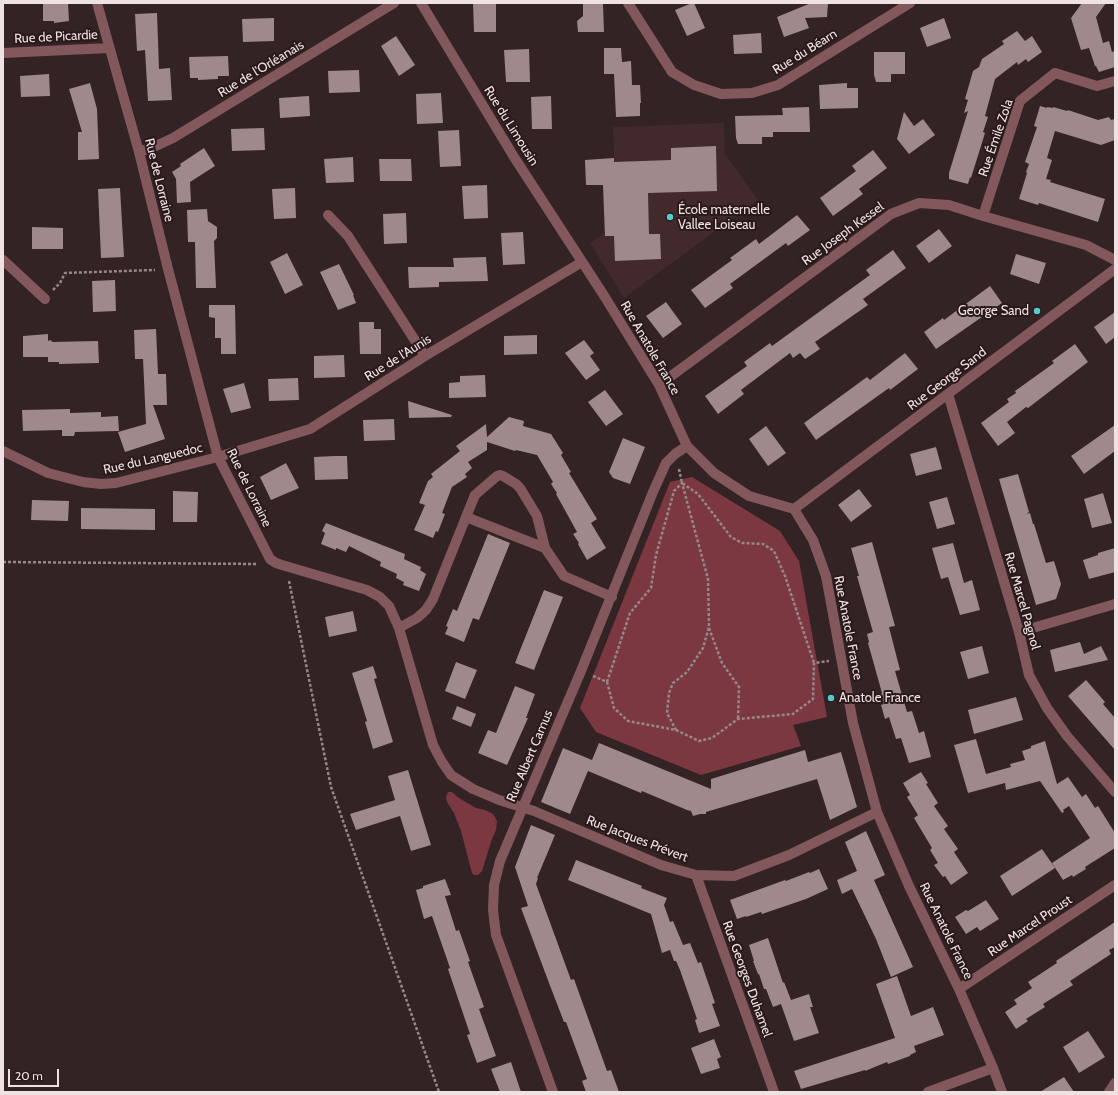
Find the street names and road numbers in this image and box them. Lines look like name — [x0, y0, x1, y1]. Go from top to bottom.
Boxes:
street label: Rue du Béarn — [770, 26, 840, 78]
street label: Rue de Picardie — [14, 27, 98, 47]
street label: Rue de l'Orléanais — [215, 37, 307, 101]
street label: Rue du Limousin — [480, 83, 542, 169]
street label: Rue Émile Zola — [975, 97, 1017, 179]
street label: Rue de Lorraine — [141, 137, 177, 223]
street label: Rue Joseph Kessel — [799, 199, 887, 269]
street label: Rue Anatole France — [617, 298, 683, 398]
street label: Rue de l'Aunis — [362, 331, 434, 385]
street label: Rue George Sand — [904, 344, 990, 414]
street label: Rue du Languedoc — [102, 440, 204, 478]
street label: Rue de Lorraine — [223, 446, 275, 530]
street label: Rue Marcel Pagnol — [1001, 550, 1043, 652]
street label: Rue Anatole France — [830, 575, 866, 681]
street label: Rue Albert Camus — [504, 708, 556, 804]
street label: Rue Jacques Prévert — [584, 812, 690, 866]
street label: Rue Anatole France — [916, 880, 976, 982]
street label: Rue Marcel Proust — [985, 892, 1075, 960]
street label: Rue Georges Duhamel — [719, 919, 775, 1039]

